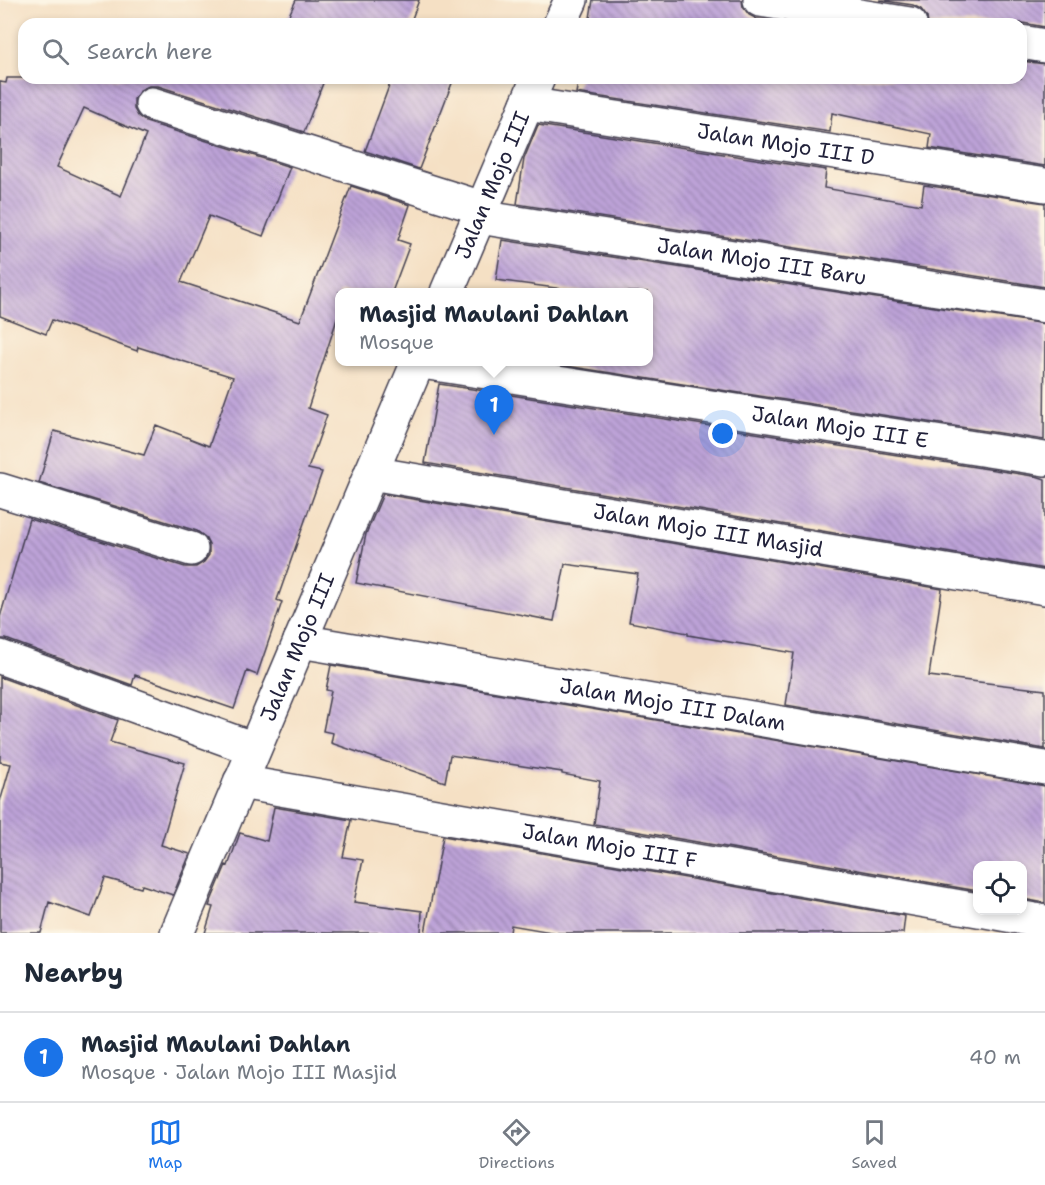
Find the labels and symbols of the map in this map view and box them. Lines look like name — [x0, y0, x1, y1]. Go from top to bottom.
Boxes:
street label: Jalan Mojo III — [449, 107, 536, 263]
street label: Jalan Mojo III D — [695, 117, 876, 172]
street label: Jalan Mojo III Baru — [655, 231, 868, 292]
pin: 1 — [474, 386, 514, 435]
street label: Jalan Mojo III E — [750, 400, 930, 455]
your location — [708, 419, 737, 448]
street label: Jalan Mojo III Masjid — [591, 497, 825, 564]
street label: Jalan Mojo III — [254, 569, 341, 726]
street label: Jalan Mojo III Dalam — [557, 671, 788, 738]
street label: Jalan Mojo III F — [520, 817, 699, 875]

